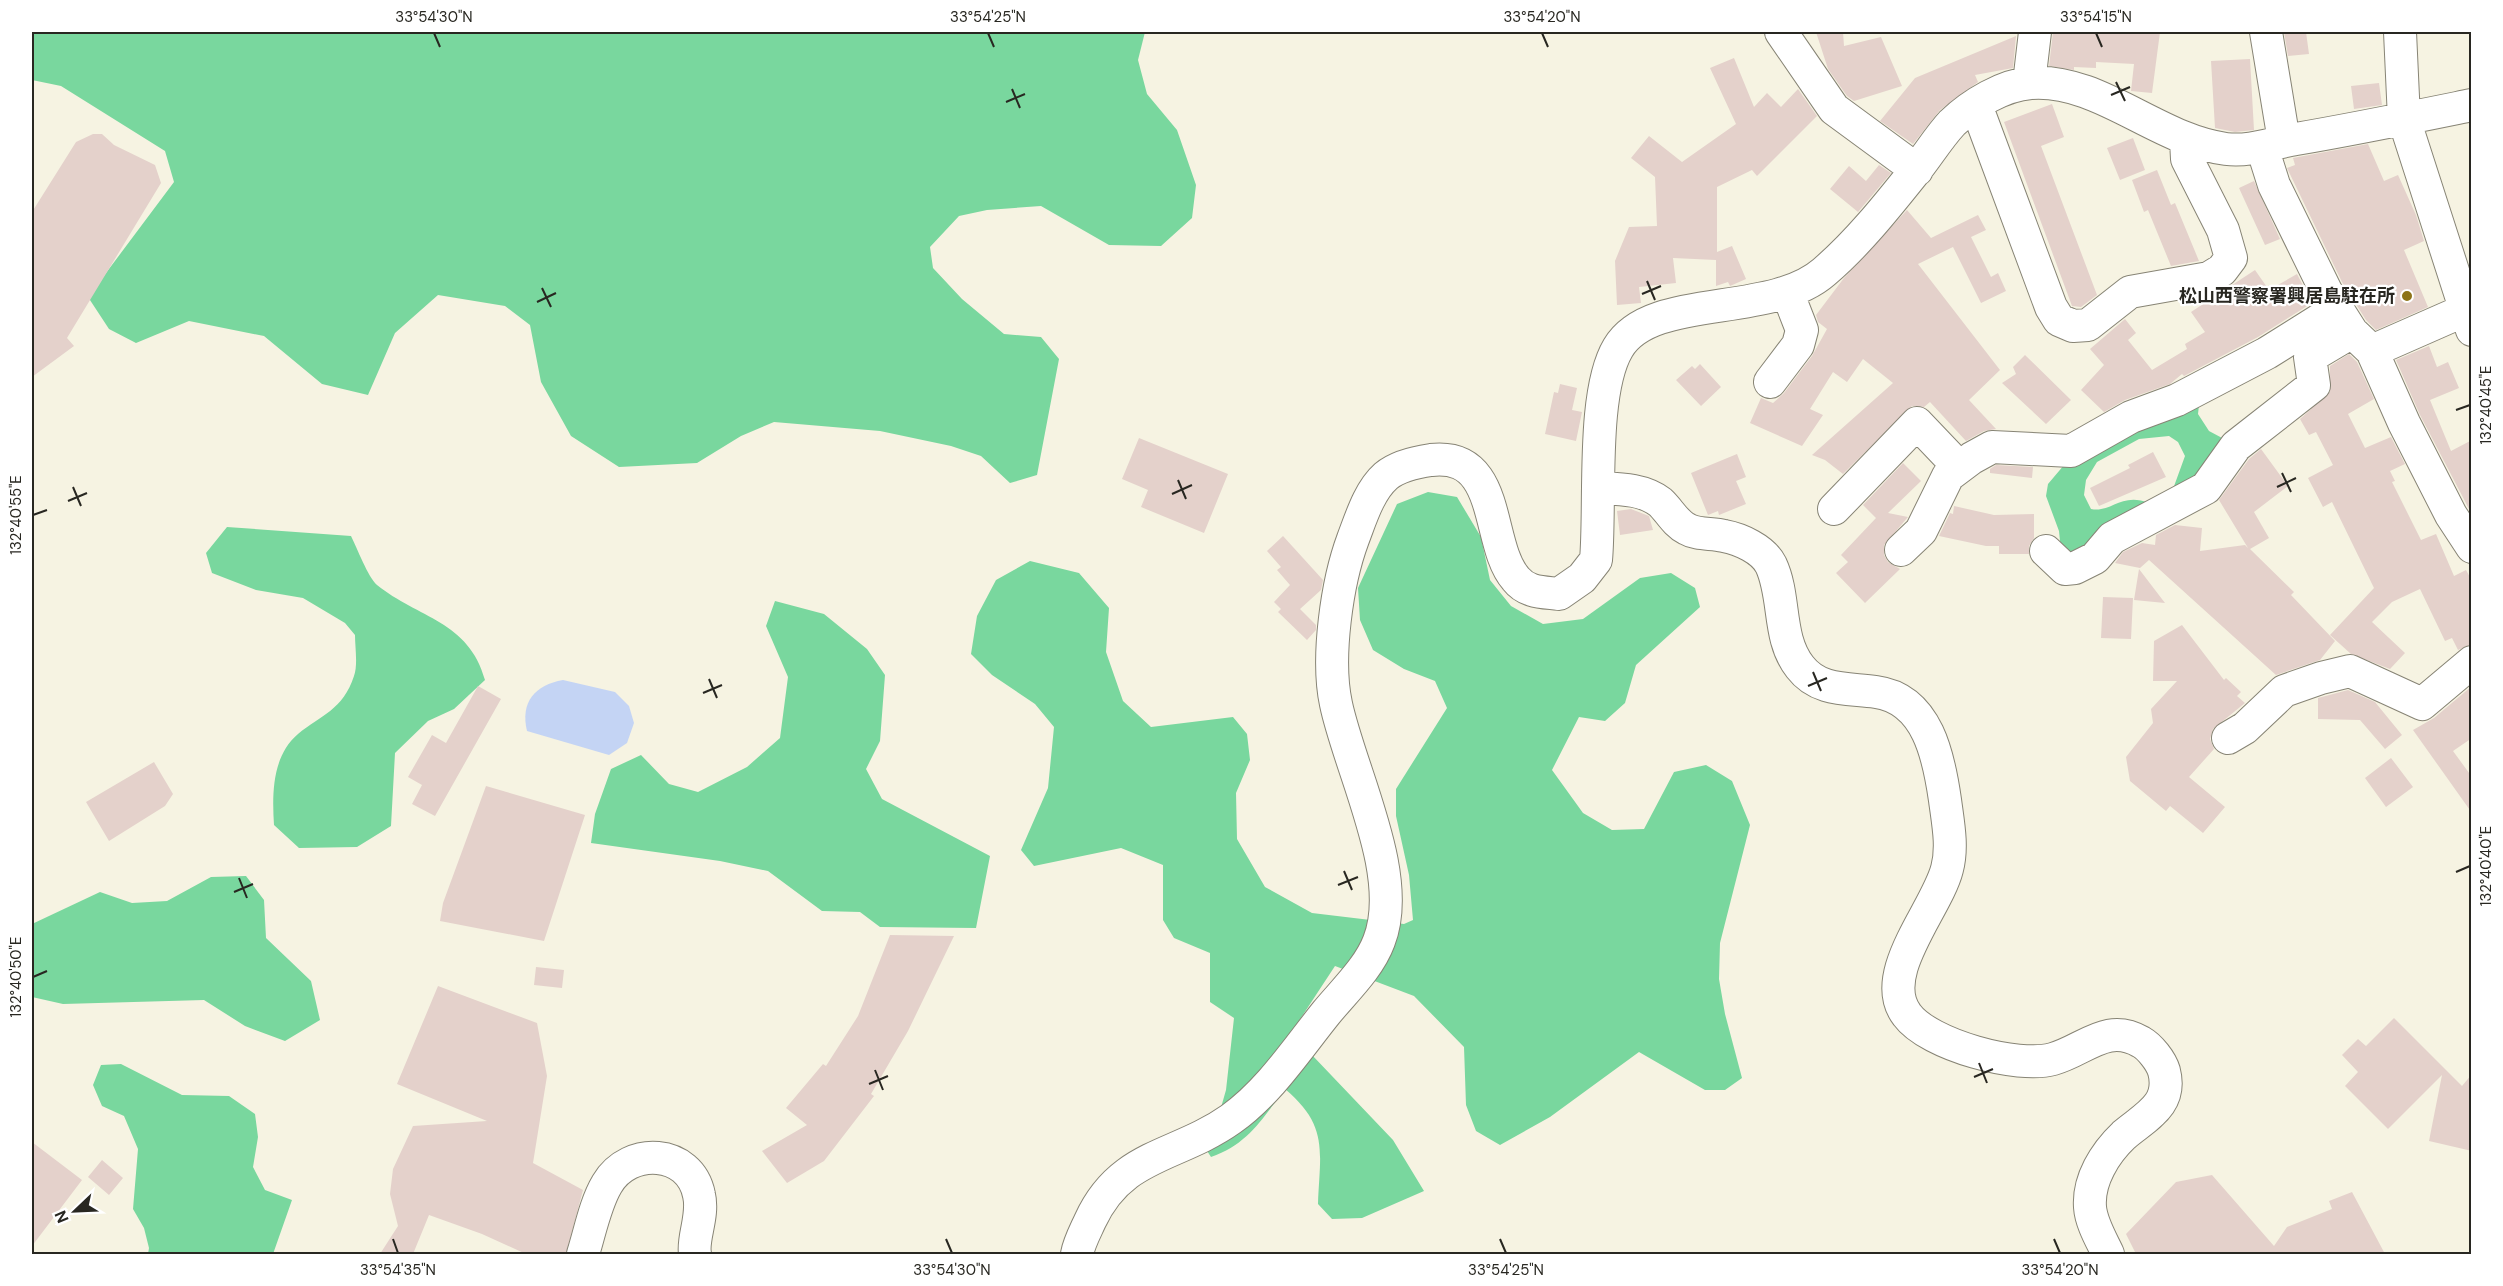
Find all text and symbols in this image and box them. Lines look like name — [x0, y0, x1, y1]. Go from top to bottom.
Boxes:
text: 33°54'30"N — [395, 7, 473, 27]
text: 33°54'25"N — [950, 7, 1026, 27]
text: 33°54'20"N — [1504, 7, 1581, 27]
text: 33°54'15"N — [2060, 7, 2132, 27]
place label: 松山西警察署興居島駐在所 — [2179, 284, 2395, 308]
marker: 松山西警察署興居島駐在所 — [2400, 289, 2414, 303]
text: 132°40'45"E — [2476, 365, 2496, 445]
text: 132°40'55"E — [6, 475, 26, 555]
text: 132°40'40"E — [2476, 826, 2496, 906]
text: 132°40'50"E — [6, 937, 26, 1017]
north arrow — [45, 1181, 105, 1241]
text: N — [50, 1207, 74, 1226]
text: 33°54'35"N — [360, 1260, 436, 1280]
text: 33°54'30"N — [913, 1260, 991, 1280]
text: 33°54'25"N — [1468, 1260, 1544, 1280]
text: 33°54'20"N — [2022, 1260, 2099, 1280]

